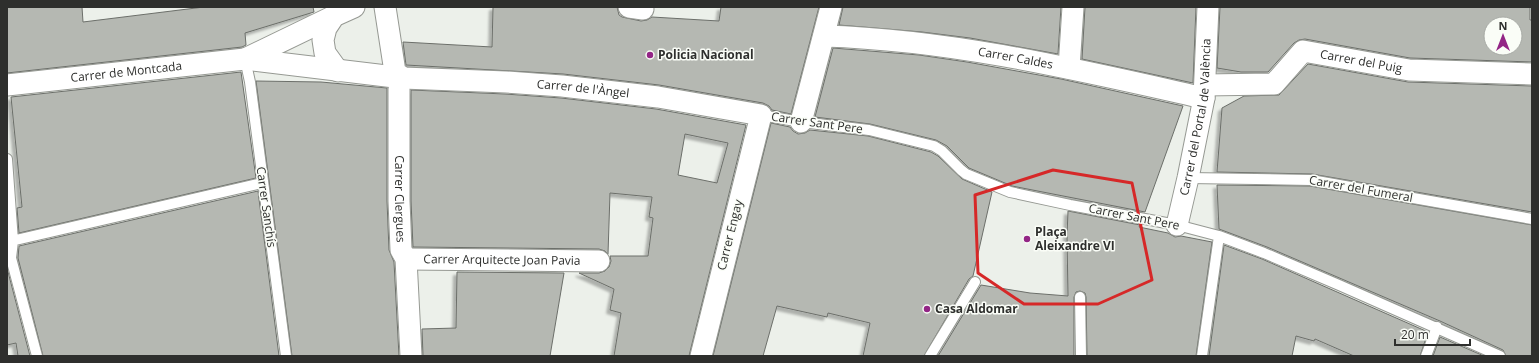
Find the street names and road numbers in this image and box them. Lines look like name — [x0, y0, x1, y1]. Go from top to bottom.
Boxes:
street label: Carrer del Portal de València — [1175, 38, 1215, 197]
street label: Carrer Caldes — [977, 43, 1055, 73]
street label: Carrer del Puig — [1319, 45, 1404, 77]
street label: Carrer de Montcada — [70, 57, 183, 86]
street label: Carrer de l'Àngel — [536, 75, 630, 102]
street label: Carrer Sant Pere — [770, 108, 864, 137]
street label: Carrer Clergues — [391, 155, 410, 243]
street label: Carrer Sanchís — [252, 166, 281, 249]
street label: Carrer del Fumeral — [1308, 171, 1414, 206]
street label: Carrer Engay — [713, 197, 747, 272]
street label: Carrer Sant Pere — [1087, 199, 1181, 234]
street label: Carrer Arquitecte Joan Pavia — [423, 250, 581, 269]

